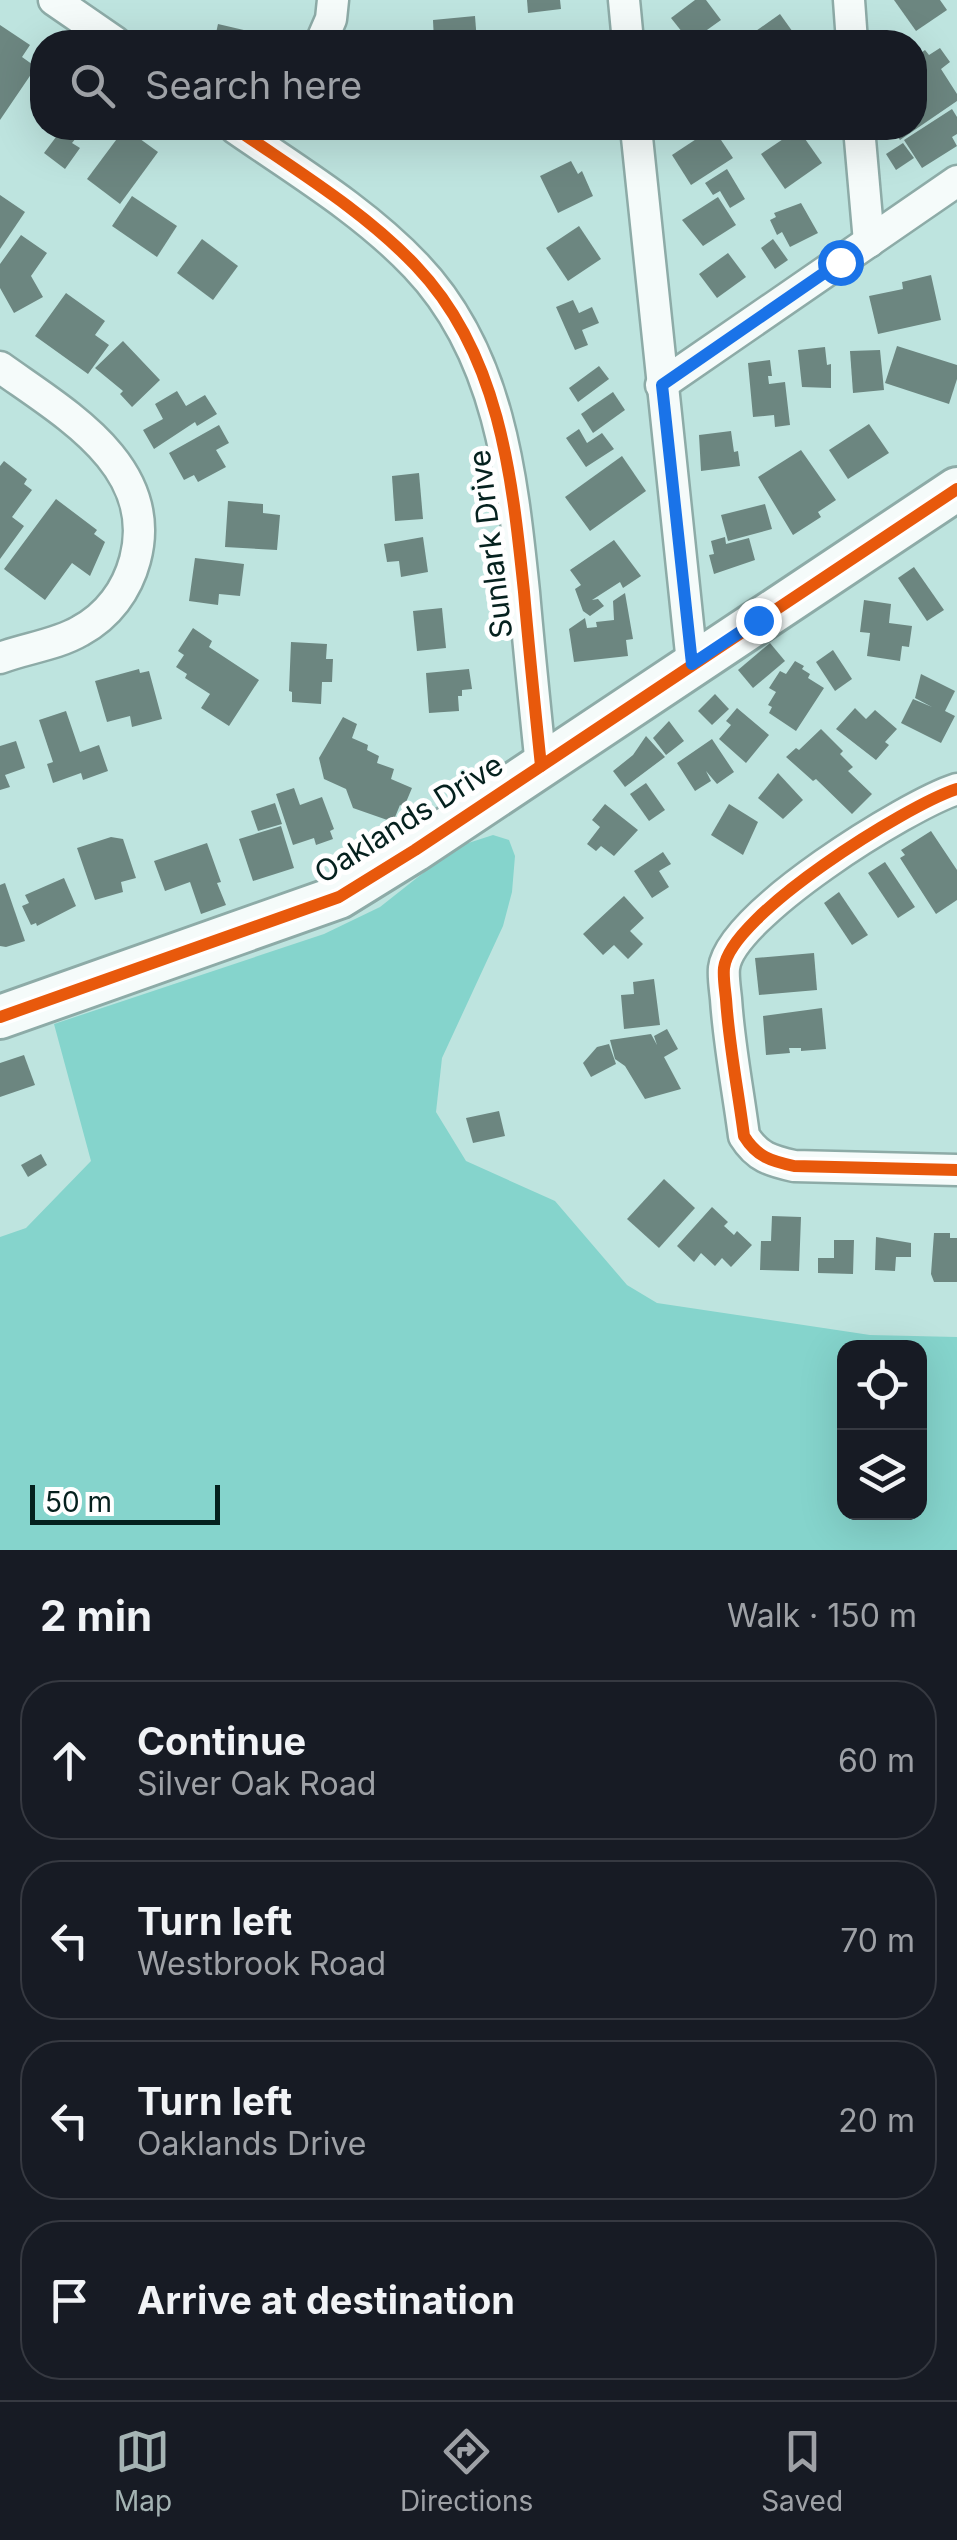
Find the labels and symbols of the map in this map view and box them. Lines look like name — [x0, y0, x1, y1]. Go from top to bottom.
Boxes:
route start — [818, 240, 864, 286]
street label: Sunlark Drive — [461, 448, 519, 641]
route end — [736, 598, 782, 644]
street label: Oaklands Drive — [308, 746, 509, 890]
scale bar — [30, 1480, 220, 1524]

